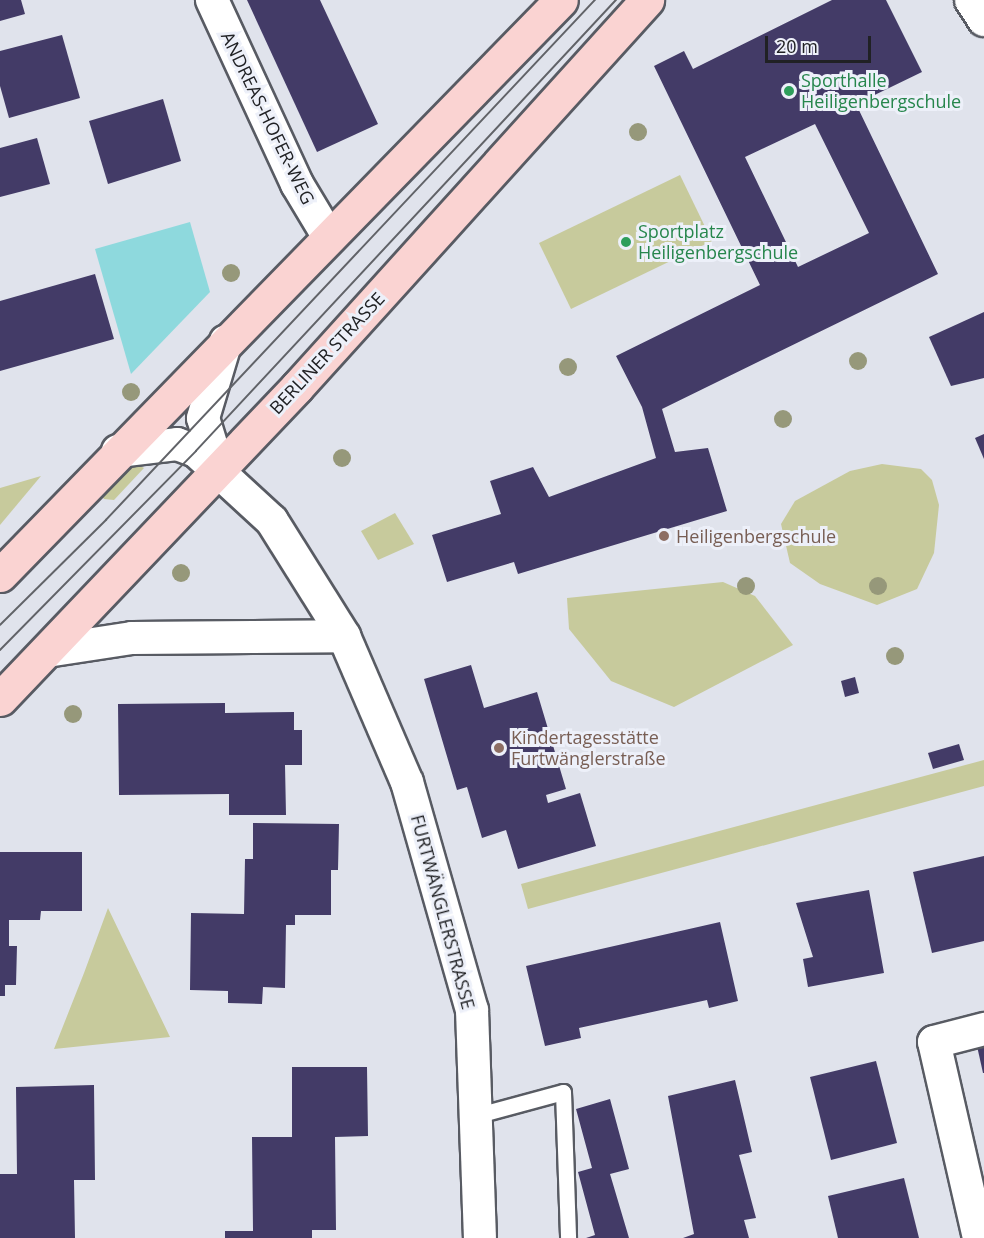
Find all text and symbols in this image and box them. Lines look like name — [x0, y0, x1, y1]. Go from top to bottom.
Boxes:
scale bar — [768, 24, 874, 62]
street label: ANDREAS-HOFER-WEG — [217, 28, 319, 208]
text: 20 m — [776, 34, 818, 58]
place label: Sporthalle Heiligenbergschule — [801, 70, 961, 112]
marker: Sporthalle Heiligenbergschule — [782, 84, 796, 98]
place label: Sportplatz Heiligenbergschule — [638, 221, 798, 264]
marker: Sportplatz Heiligenbergschule — [619, 235, 633, 249]
street label: BERLINER STRASSE — [265, 288, 389, 418]
place label: Heiligenbergschule — [676, 525, 836, 547]
marker: Heiligenbergschule — [657, 529, 671, 543]
place label: Kindertagesstätte Furtwänglerstraße — [511, 727, 666, 770]
marker: Kindertagesstätte Furtwänglerstraße — [492, 741, 506, 755]
street label: FURTWÄNGLERSTRASSE — [407, 812, 479, 1012]

